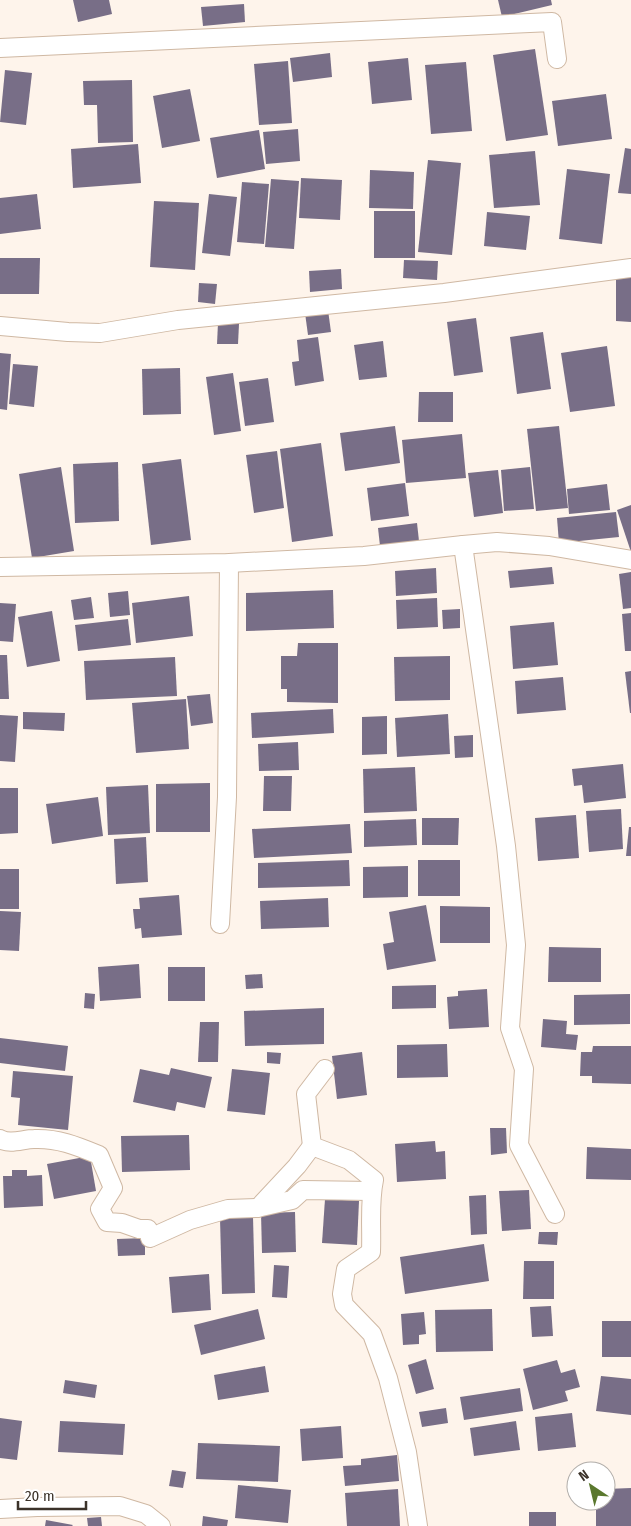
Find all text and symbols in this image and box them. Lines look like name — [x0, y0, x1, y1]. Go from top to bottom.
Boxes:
north arrow — [566, 1461, 616, 1511]
text: N — [576, 1466, 592, 1485]
scale bar — [18, 1478, 85, 1510]
text: 20 m — [25, 1487, 55, 1505]

